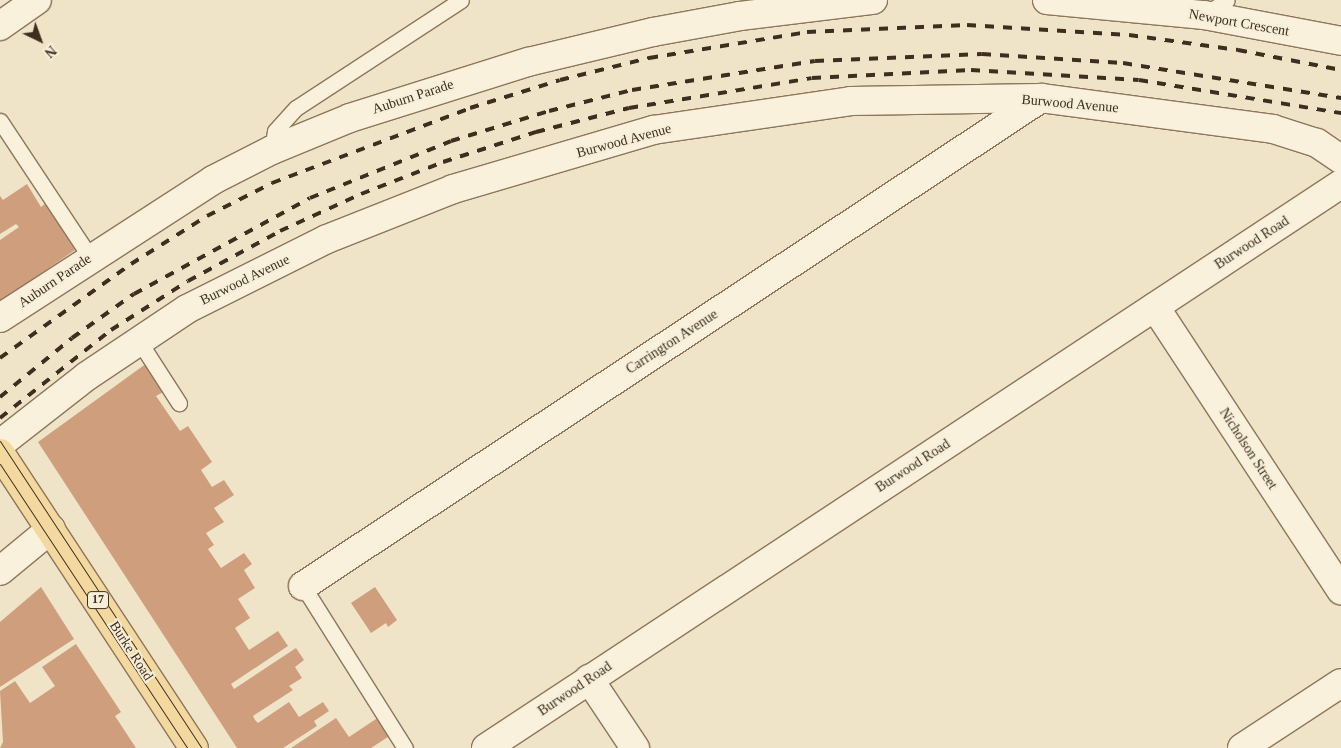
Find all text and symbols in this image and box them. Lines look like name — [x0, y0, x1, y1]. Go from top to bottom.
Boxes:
street label: Newport Crescent — [1188, 6, 1290, 40]
north arrow — [15, 15, 65, 65]
text: N — [42, 43, 59, 60]
street label: Auburn Parade — [370, 76, 456, 118]
street label: Burwood Avenue — [1020, 91, 1120, 117]
street label: Burwood Avenue — [574, 120, 674, 162]
street label: Burwood Road — [1212, 213, 1292, 273]
street label: Auburn Parade — [15, 250, 95, 312]
street label: Burwood Avenue — [197, 251, 293, 309]
street label: Carrington Avenue — [623, 306, 721, 378]
street label: Nicholson Street — [1215, 405, 1281, 493]
street label: Burwood Road — [873, 436, 953, 496]
road number: 17 — [87, 590, 109, 610]
street label: Burke Road — [106, 618, 156, 684]
street label: Burwood Road — [535, 658, 615, 720]

